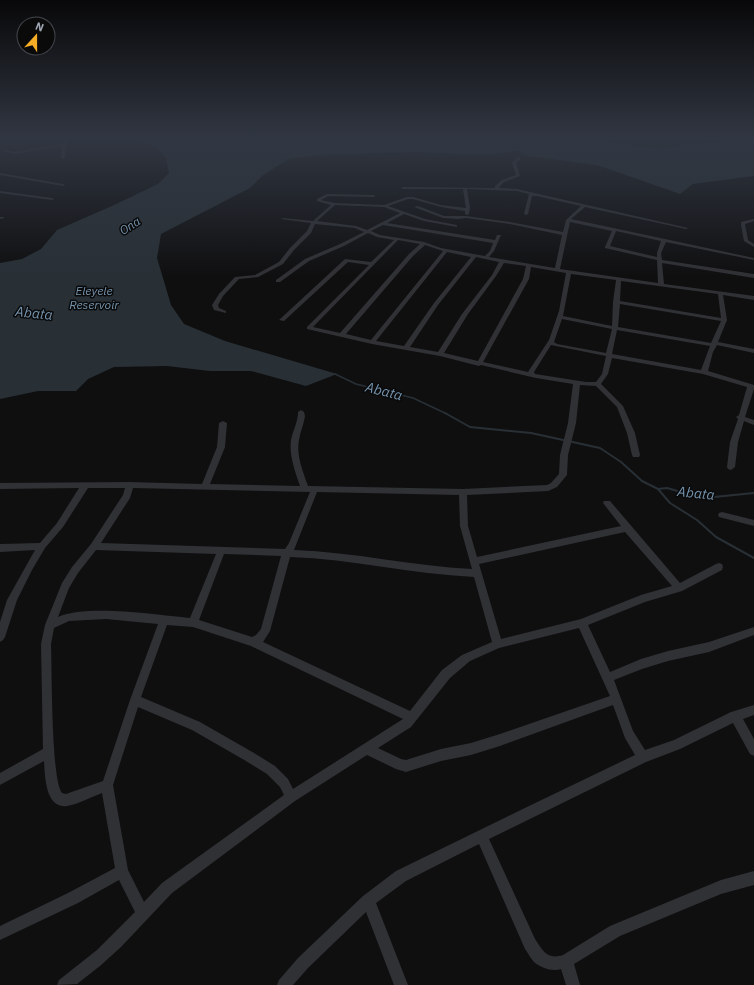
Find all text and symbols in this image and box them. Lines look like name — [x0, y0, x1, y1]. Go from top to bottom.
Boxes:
north arrow — [16, 16, 56, 56]
text: N — [33, 19, 46, 35]
water label: Ona — [116, 213, 143, 238]
water label: Eleyele Reservoir — [69, 283, 119, 312]
water label: Abata — [13, 302, 54, 324]
water label: Abata — [363, 377, 404, 404]
water label: Abata — [675, 482, 716, 504]

